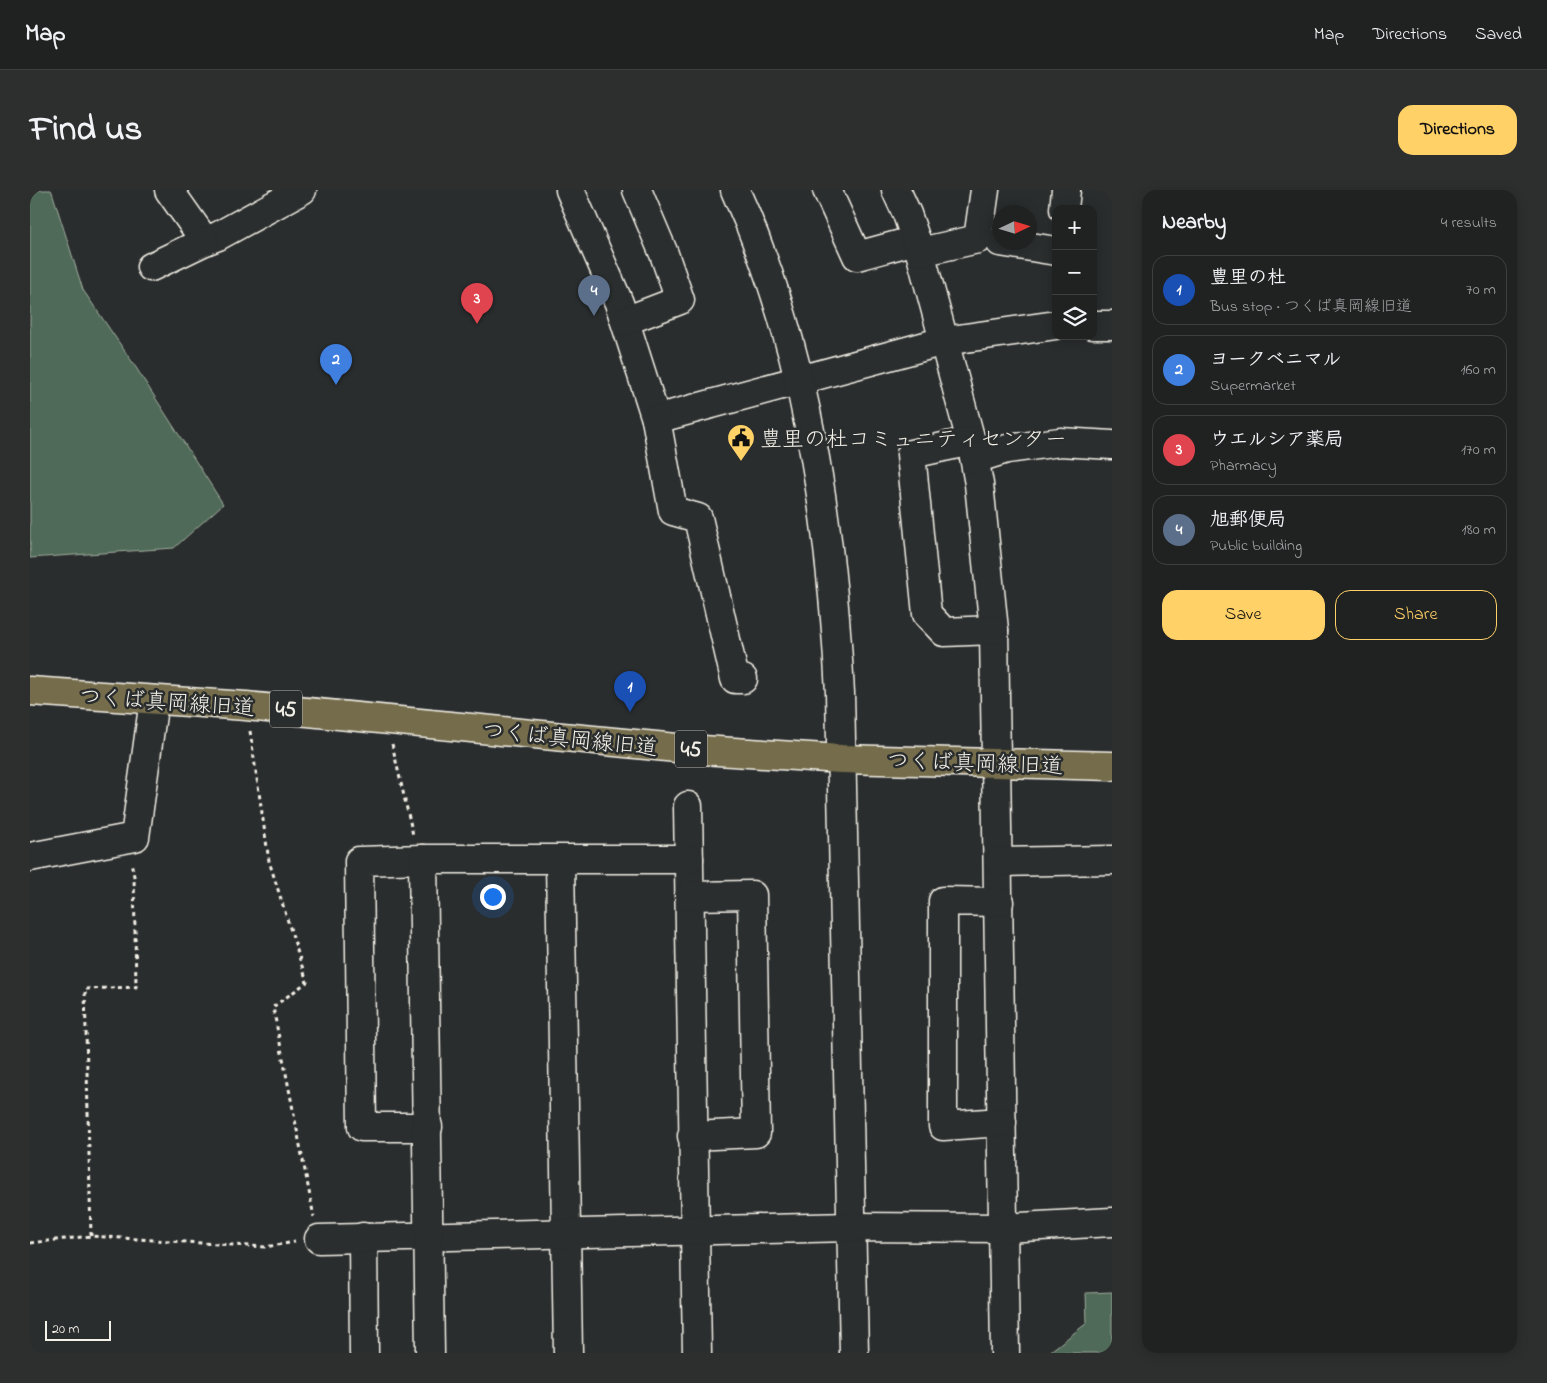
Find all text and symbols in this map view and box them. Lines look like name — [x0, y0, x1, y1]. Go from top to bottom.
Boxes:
text: Map — [25, 17, 66, 52]
text: Map — [1314, 22, 1344, 48]
text: Directions — [1372, 22, 1447, 48]
text: Saved — [1475, 22, 1522, 48]
text: Find us — [30, 105, 142, 156]
button: Directions — [1398, 105, 1517, 155]
north arrow — [992, 205, 1037, 250]
map controls — [1052, 205, 1097, 340]
button: + — [1052, 205, 1097, 250]
text: Nearby — [1162, 208, 1226, 238]
text: 4 results — [1441, 211, 1497, 235]
button: − — [1052, 250, 1097, 295]
text: 豊里の杜 — [1210, 265, 1286, 292]
pin: 4 — [578, 275, 610, 316]
text: 1 — [1176, 278, 1182, 302]
text: 70 m — [1466, 278, 1496, 302]
pin: 3 — [461, 283, 493, 324]
button: layers — [1052, 295, 1097, 340]
text: Bus stop · つくば真岡線旧道 — [1210, 295, 1412, 319]
pin: 2 — [320, 344, 352, 385]
text: ヨークベニマル — [1210, 347, 1341, 374]
text: 2 — [1175, 358, 1183, 382]
text: 160 m — [1461, 358, 1496, 382]
text: Supermarket — [1210, 374, 1296, 398]
public building icon: 豊里の杜コミュニティセンター — [726, 423, 756, 462]
place label: 豊里の杜コミュニティセンター — [760, 425, 1067, 457]
text: ウエルシア薬局 — [1210, 427, 1343, 454]
text: 3 — [1176, 438, 1182, 462]
text: 170 m — [1461, 438, 1496, 462]
text: Pharmacy — [1210, 454, 1277, 478]
text: 旭郵便局 — [1210, 507, 1286, 534]
text: 4 — [1176, 518, 1182, 542]
text: 180 m — [1462, 518, 1496, 542]
text: Public building — [1210, 534, 1302, 558]
button: Save — [1162, 590, 1325, 640]
button: Share — [1335, 590, 1497, 640]
pin: 1 — [614, 671, 646, 712]
street label: つくば真岡線旧道 — [78, 682, 256, 726]
road number: 45 — [270, 690, 302, 728]
street label: つくば真岡線旧道 — [480, 716, 659, 766]
road number: 45 — [675, 730, 707, 768]
street label: つくば真岡線旧道 — [886, 746, 1063, 784]
your location — [480, 884, 506, 910]
scale bar — [45, 1318, 111, 1341]
text: 20 m — [52, 1319, 79, 1340]

